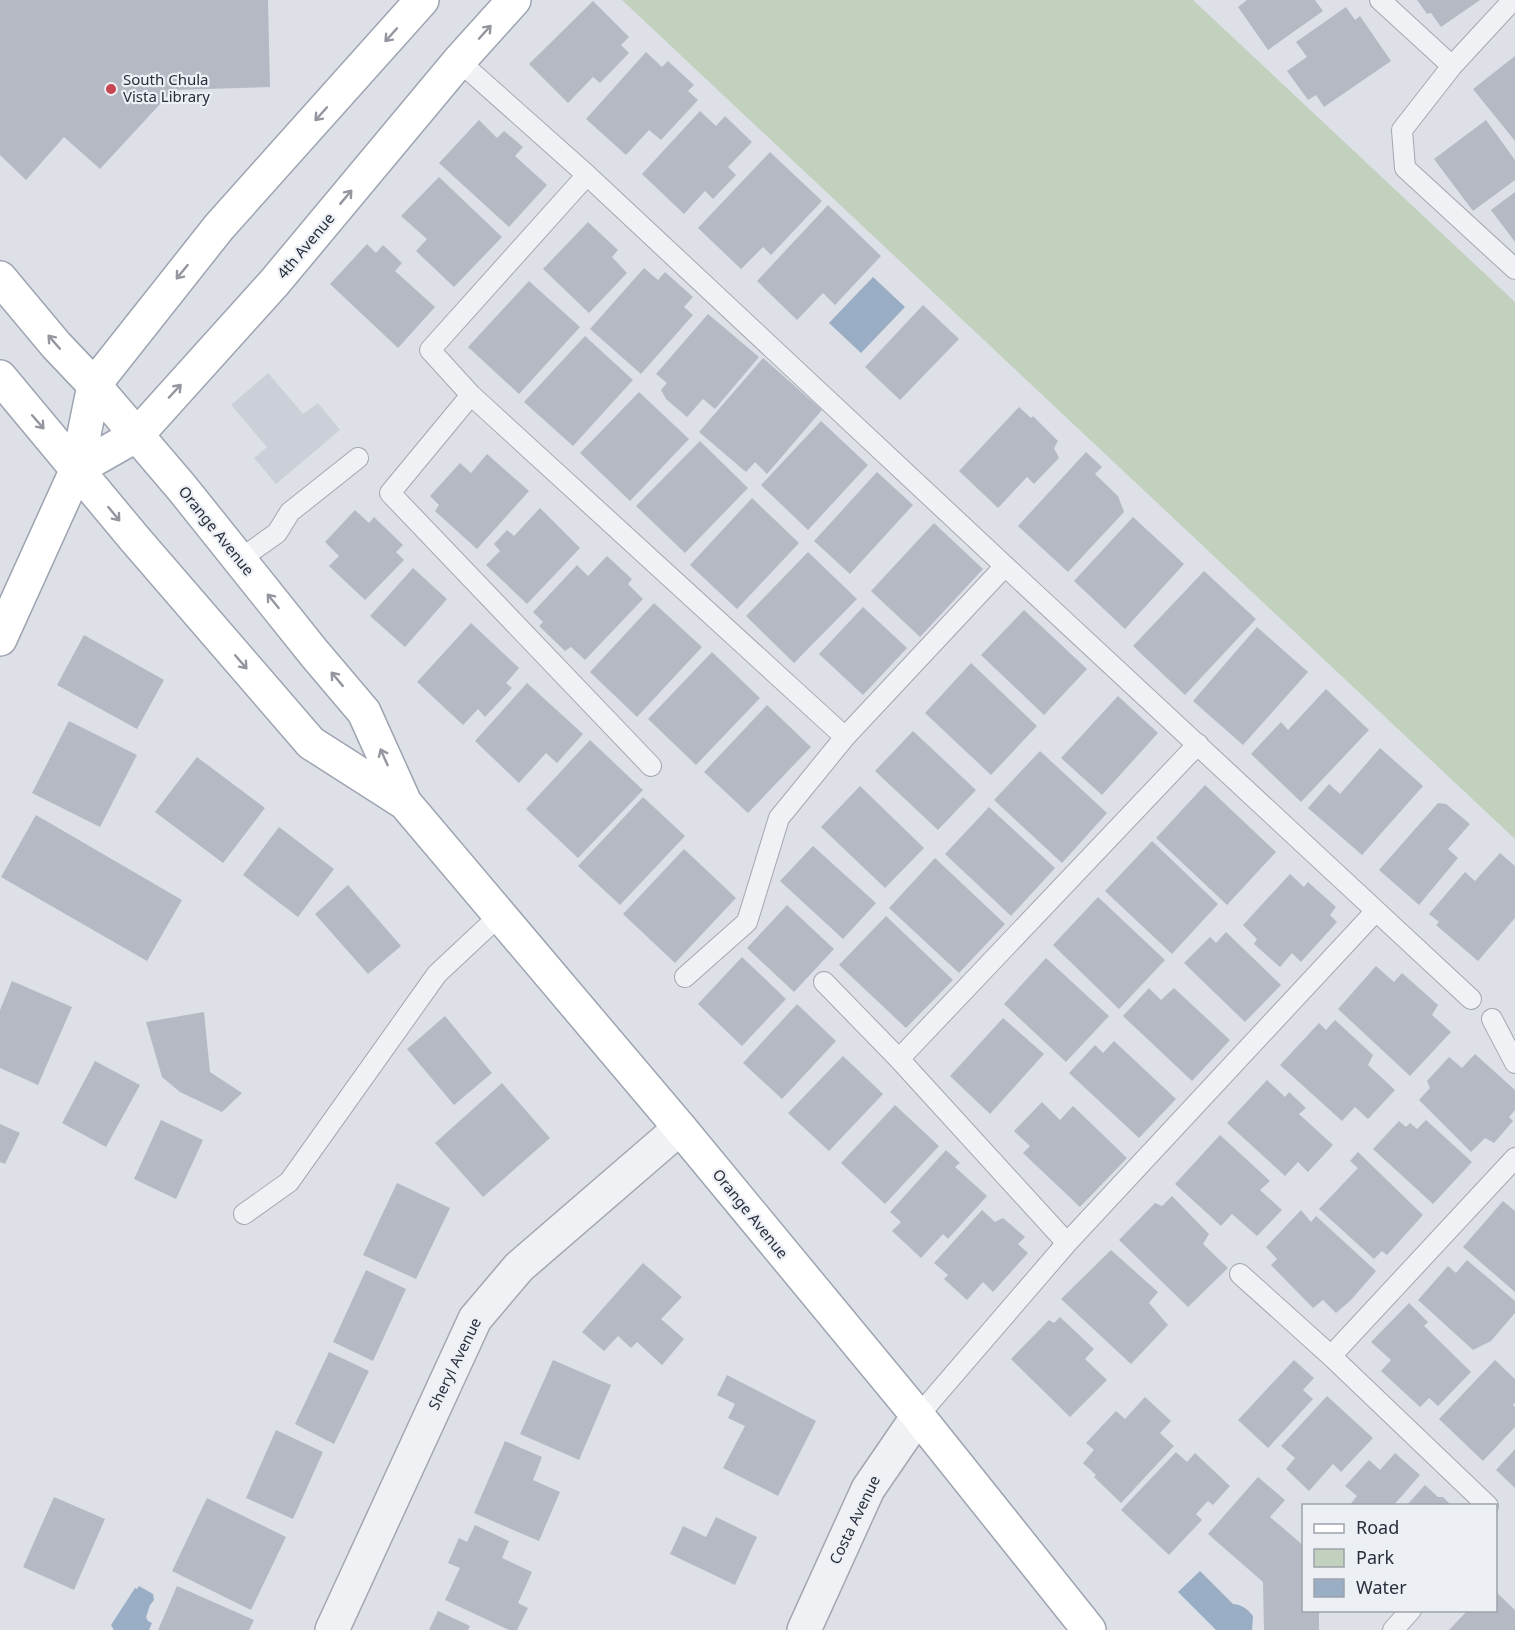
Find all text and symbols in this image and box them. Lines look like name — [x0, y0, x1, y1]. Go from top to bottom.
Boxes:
one-way arrow — [478, 25, 492, 40]
one-way arrow — [384, 27, 398, 42]
place label: South Chula Vista Library — [123, 69, 210, 106]
marker: South Chula Vista Library — [104, 82, 118, 96]
one-way arrow — [314, 106, 328, 121]
one-way arrow — [339, 190, 353, 205]
street label: 4th Avenue — [272, 208, 339, 282]
one-way arrow — [176, 264, 189, 280]
one-way arrow — [47, 335, 61, 350]
one-way arrow — [168, 383, 182, 398]
one-way arrow — [31, 414, 45, 429]
street label: Orange Avenue — [175, 482, 259, 579]
one-way arrow — [108, 506, 121, 522]
one-way arrow — [266, 593, 279, 609]
one-way arrow — [234, 655, 248, 670]
one-way arrow — [330, 672, 344, 687]
one-way arrow — [378, 749, 390, 767]
street label: Orange Avenue — [709, 1165, 793, 1262]
street label: Sheryl Avenue — [423, 1314, 485, 1413]
street label: Costa Avenue — [824, 1472, 884, 1567]
legend — [1302, 1504, 1497, 1612]
text: Road — [1356, 1515, 1399, 1539]
text: Park — [1356, 1545, 1394, 1569]
text: Water — [1356, 1575, 1407, 1599]

